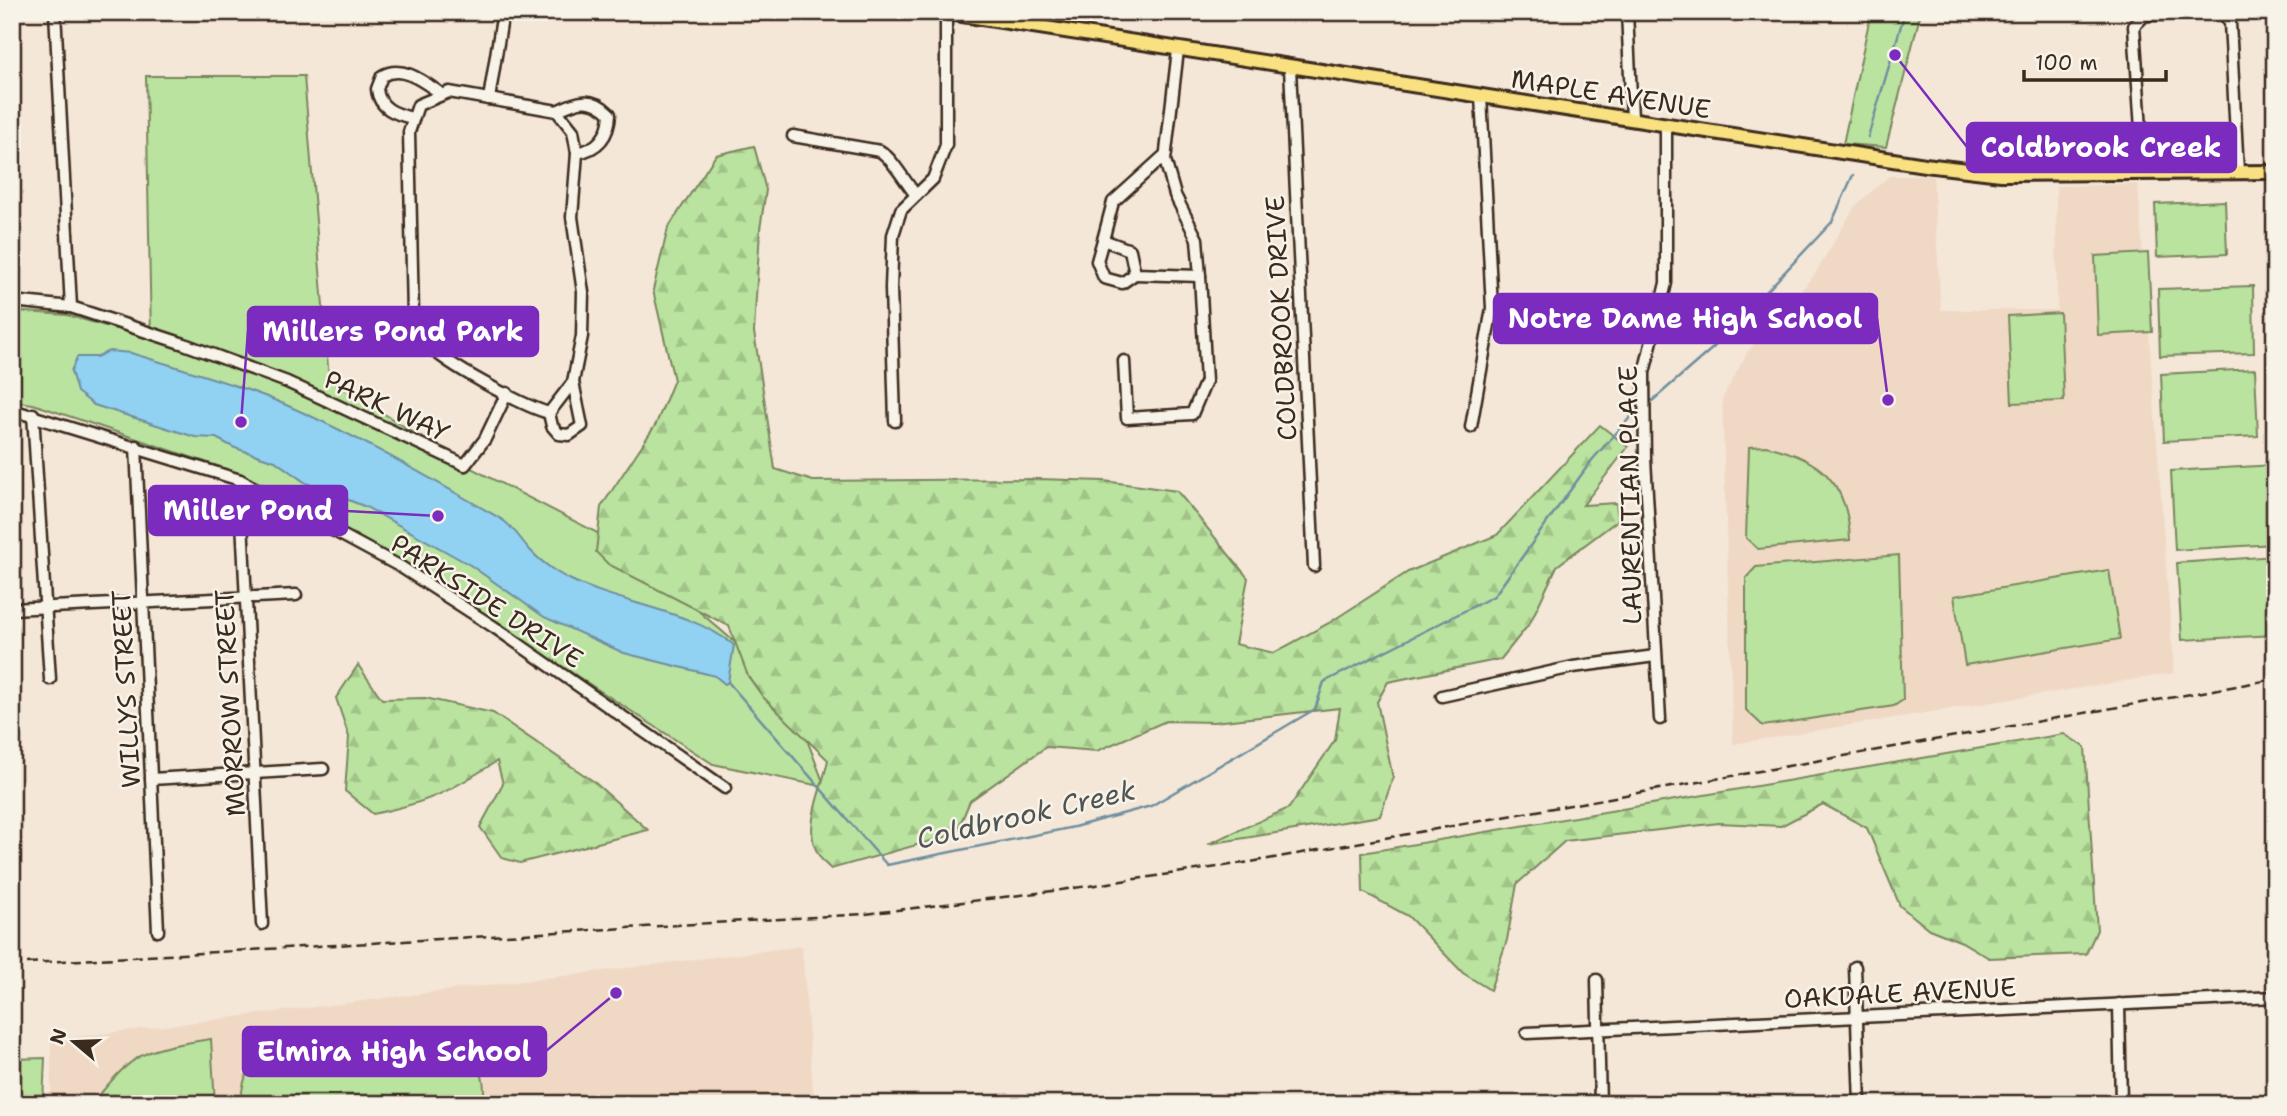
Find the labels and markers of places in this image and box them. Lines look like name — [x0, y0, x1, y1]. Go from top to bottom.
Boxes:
callout: Coldbrook Creek — [1967, 123, 2236, 172]
callout: Notre Dame High School — [1494, 294, 1877, 343]
callout: Millers Pond Park — [248, 307, 538, 356]
callout: Miller Pond — [149, 486, 347, 535]
callout: Elmira High School — [243, 1027, 546, 1076]

